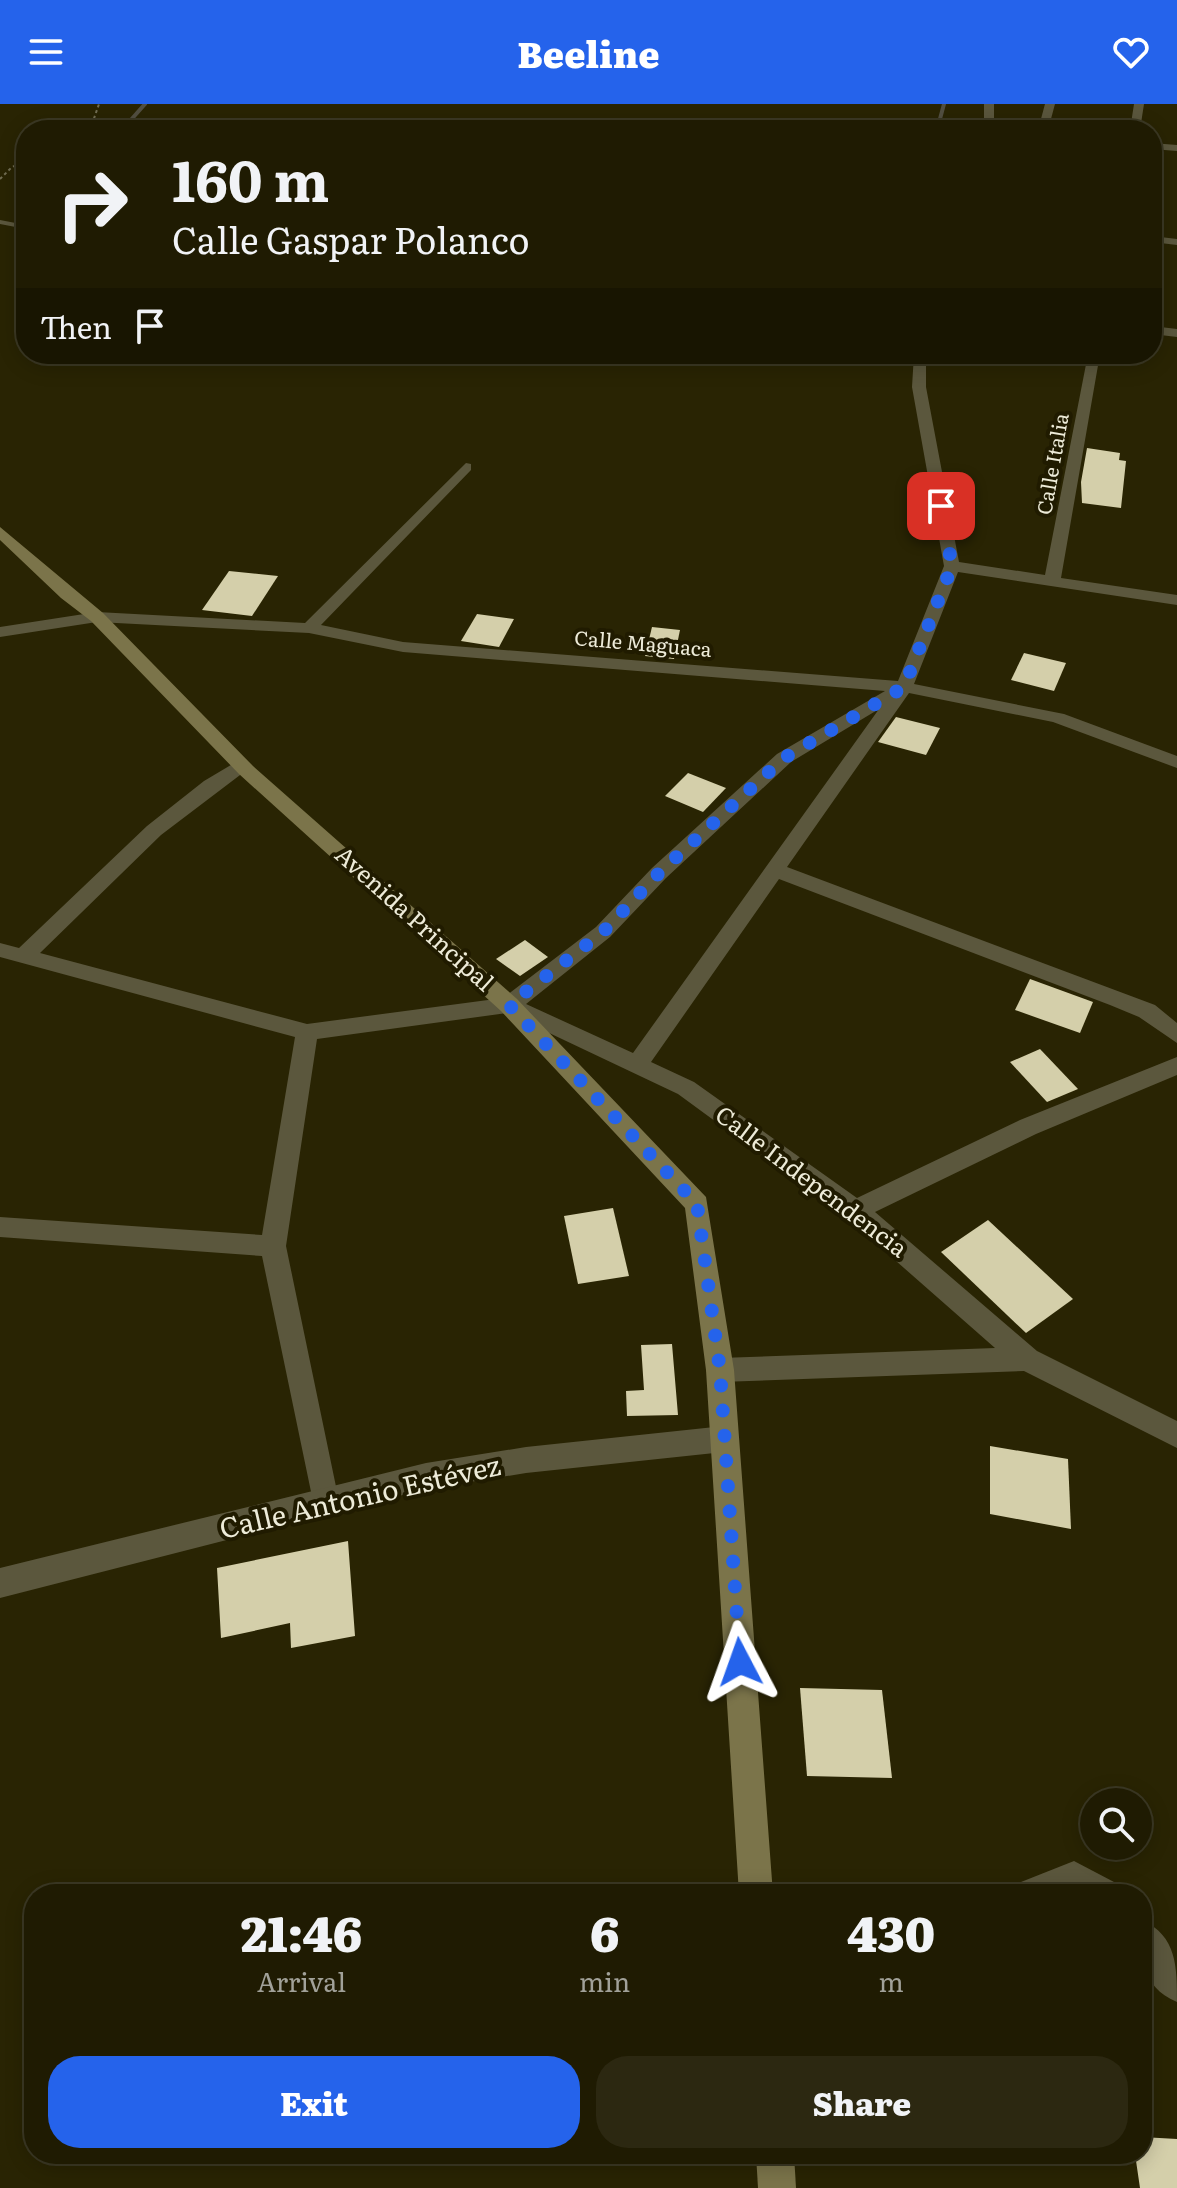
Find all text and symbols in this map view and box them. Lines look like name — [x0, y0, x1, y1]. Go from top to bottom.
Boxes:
text: Beeline — [517, 26, 660, 79]
icon: menu — [24, 30, 68, 74]
icon: heart — [1109, 30, 1153, 74]
text: 160 m — [172, 136, 329, 219]
icon: right — [40, 152, 144, 256]
text: Calle Gaspar Polanco — [172, 212, 530, 265]
text: Then — [40, 304, 112, 348]
icon: arrive — [128, 304, 172, 348]
street label: Calle Italia — [1027, 410, 1075, 517]
pin — [907, 472, 975, 540]
icon: arrive — [919, 484, 963, 528]
street label: Calle Maguaca — [573, 621, 713, 663]
street label: Avenida Principal — [329, 836, 503, 998]
street label: Calle Independencia — [709, 1096, 916, 1264]
street label: Calle Antonio Estévez — [215, 1442, 504, 1548]
position arrow — [698, 1620, 782, 1704]
map controls — [1080, 1788, 1152, 1860]
button: search — [1080, 1788, 1152, 1860]
text: 21:46 — [241, 1896, 362, 1967]
text: 6 — [590, 1896, 619, 1967]
text: 430 — [847, 1896, 935, 1967]
text: Arrival — [257, 1961, 346, 2000]
text: min — [579, 1961, 630, 2000]
text: m — [878, 1961, 904, 2000]
button: Exit — [48, 2056, 580, 2148]
button: Share — [596, 2056, 1128, 2148]

